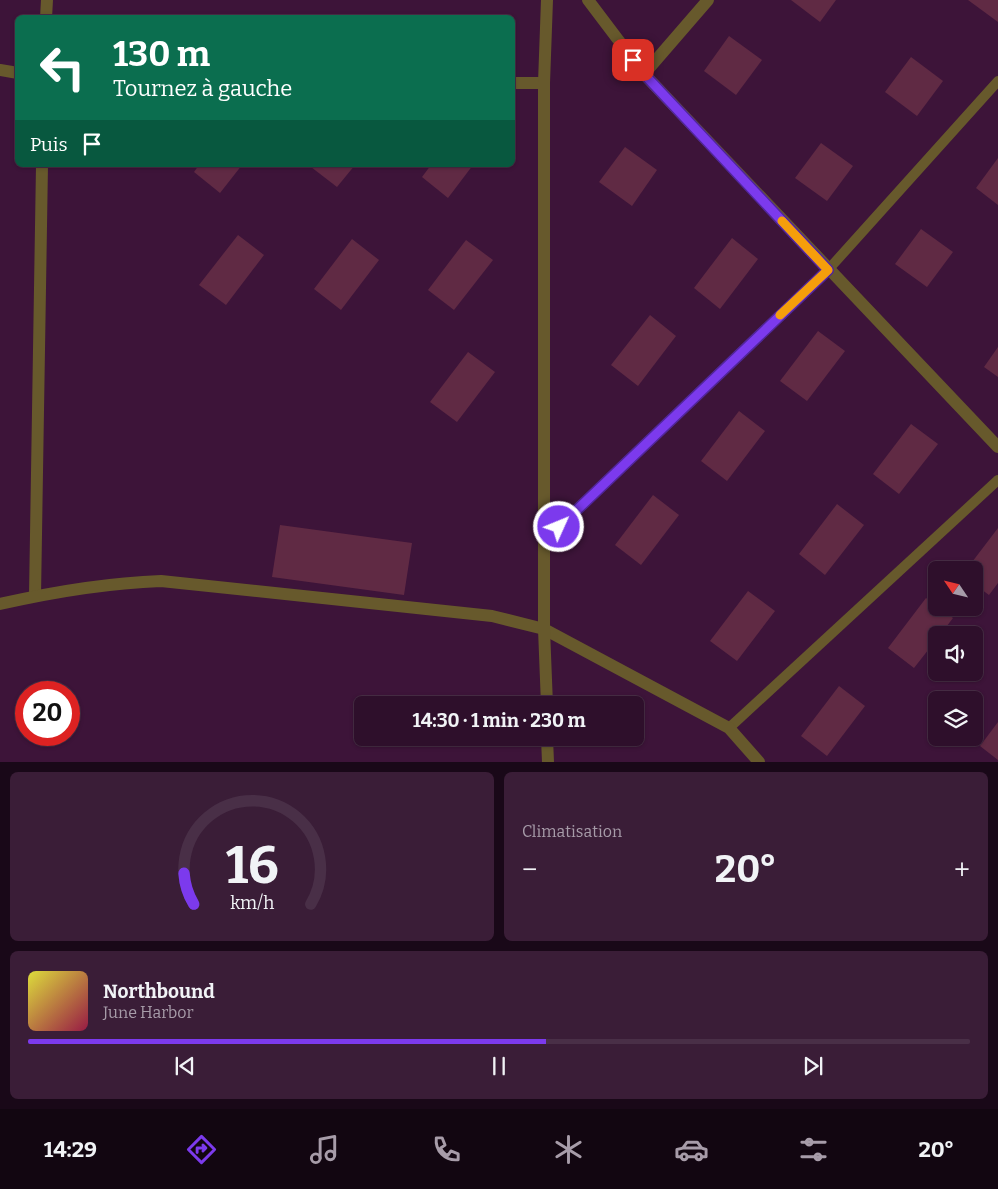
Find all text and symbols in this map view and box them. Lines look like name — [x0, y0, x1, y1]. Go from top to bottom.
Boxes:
text: 130 m — [113, 33, 210, 75]
icon: left — [30, 35, 95, 100]
pin — [612, 39, 654, 81]
icon: arrive — [619, 46, 647, 74]
text: Tournez à gauche — [113, 75, 292, 102]
icon: arrive — [78, 130, 106, 158]
text: Puis — [30, 133, 68, 156]
position arrow — [532, 500, 584, 552]
north arrow — [928, 561, 982, 616]
map controls — [928, 561, 983, 746]
button: sound — [928, 626, 983, 681]
speed limit sign: 20 — [15, 681, 80, 746]
button: layers — [928, 691, 983, 746]
text: 14:30 · 1 min · 230 m — [412, 709, 586, 732]
text: Climatisation — [522, 822, 622, 841]
text: 16 — [225, 834, 279, 897]
text: 20° — [715, 846, 777, 892]
text: − — [522, 853, 537, 886]
text: + — [954, 853, 970, 886]
text: km/h — [230, 892, 274, 914]
text: Northbound — [103, 980, 215, 1003]
text: June Harbor — [103, 1003, 194, 1022]
icon: previous — [171, 1052, 199, 1080]
icon: pause — [485, 1052, 513, 1080]
icon: next — [799, 1052, 827, 1080]
icon: directions — [184, 1132, 219, 1167]
icon: music — [307, 1132, 342, 1167]
icon: phone — [429, 1132, 464, 1167]
icon: climate — [551, 1132, 586, 1167]
icon: car — [674, 1132, 709, 1167]
icon: filters — [796, 1132, 831, 1167]
text: 14:29 — [44, 1136, 97, 1163]
text: 20° — [918, 1136, 954, 1163]

